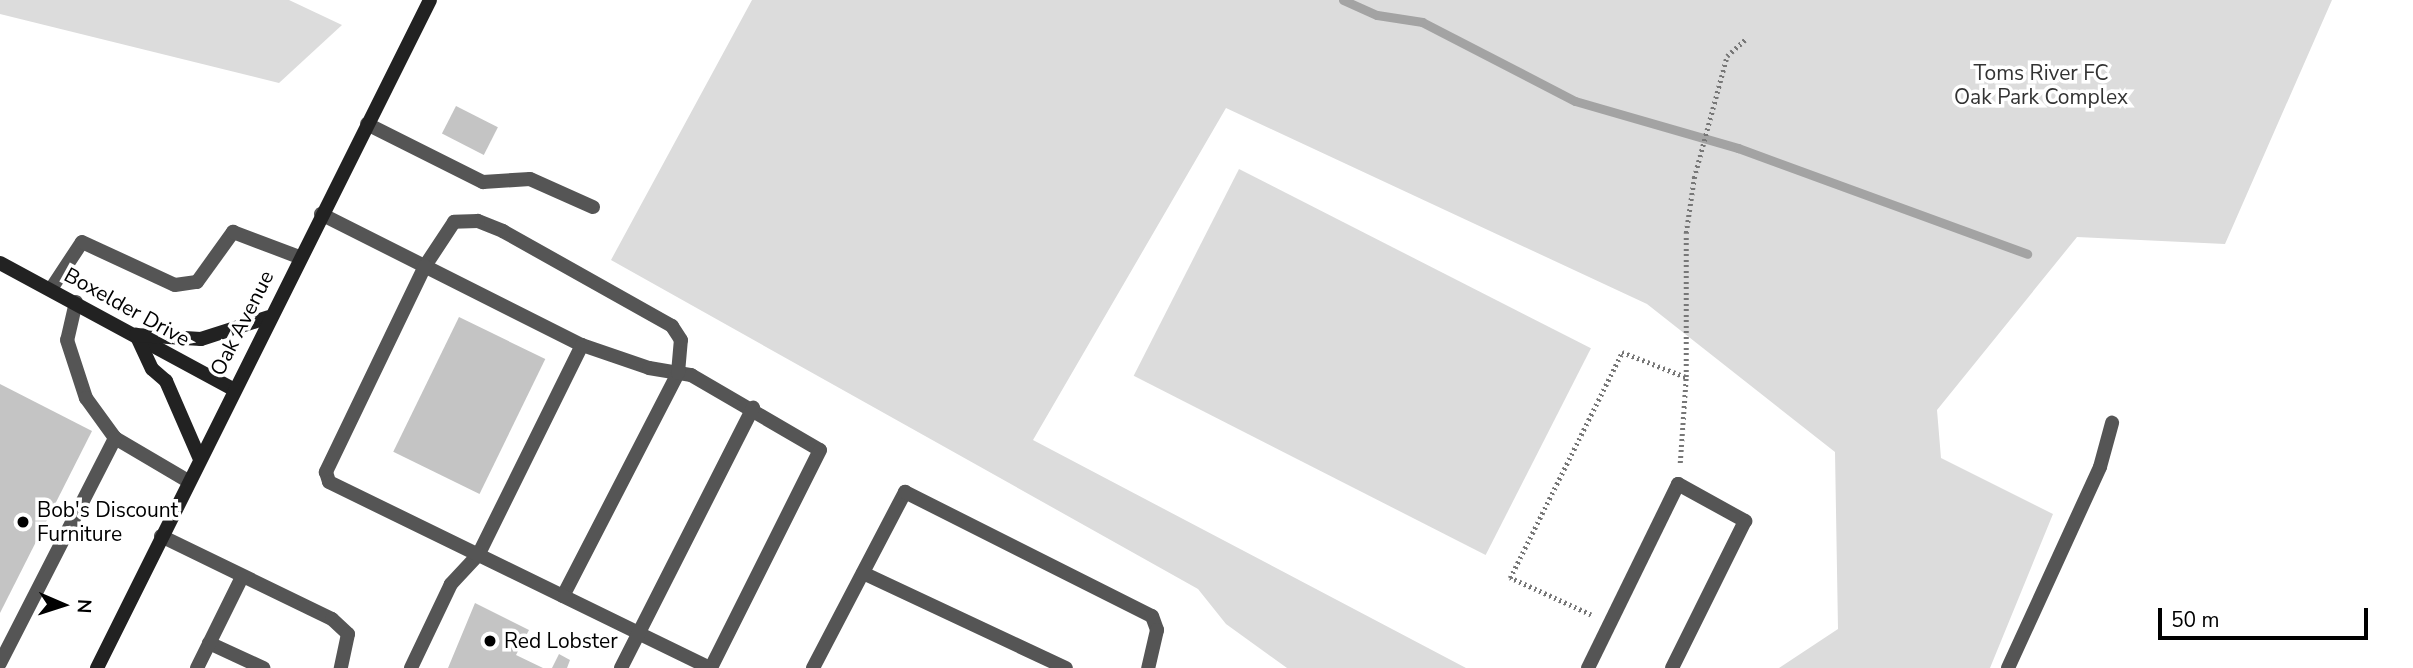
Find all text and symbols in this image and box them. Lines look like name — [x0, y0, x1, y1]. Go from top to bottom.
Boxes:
park label: Toms River FC Oak Park Complex — [1954, 60, 2128, 110]
street label: Boxelder Drive — [60, 262, 194, 352]
street label: Oak Avenue — [205, 266, 279, 380]
place label: Bob's Discount Furniture — [37, 497, 178, 547]
marker: Bob's Discount Furniture — [15, 514, 31, 530]
north arrow — [28, 570, 98, 640]
scale bar — [2161, 594, 2371, 638]
text: N — [71, 598, 97, 614]
text: 50 m — [2171, 606, 2220, 634]
place label: Red Lobster — [504, 628, 618, 654]
marker: Red Lobster — [482, 633, 498, 649]

